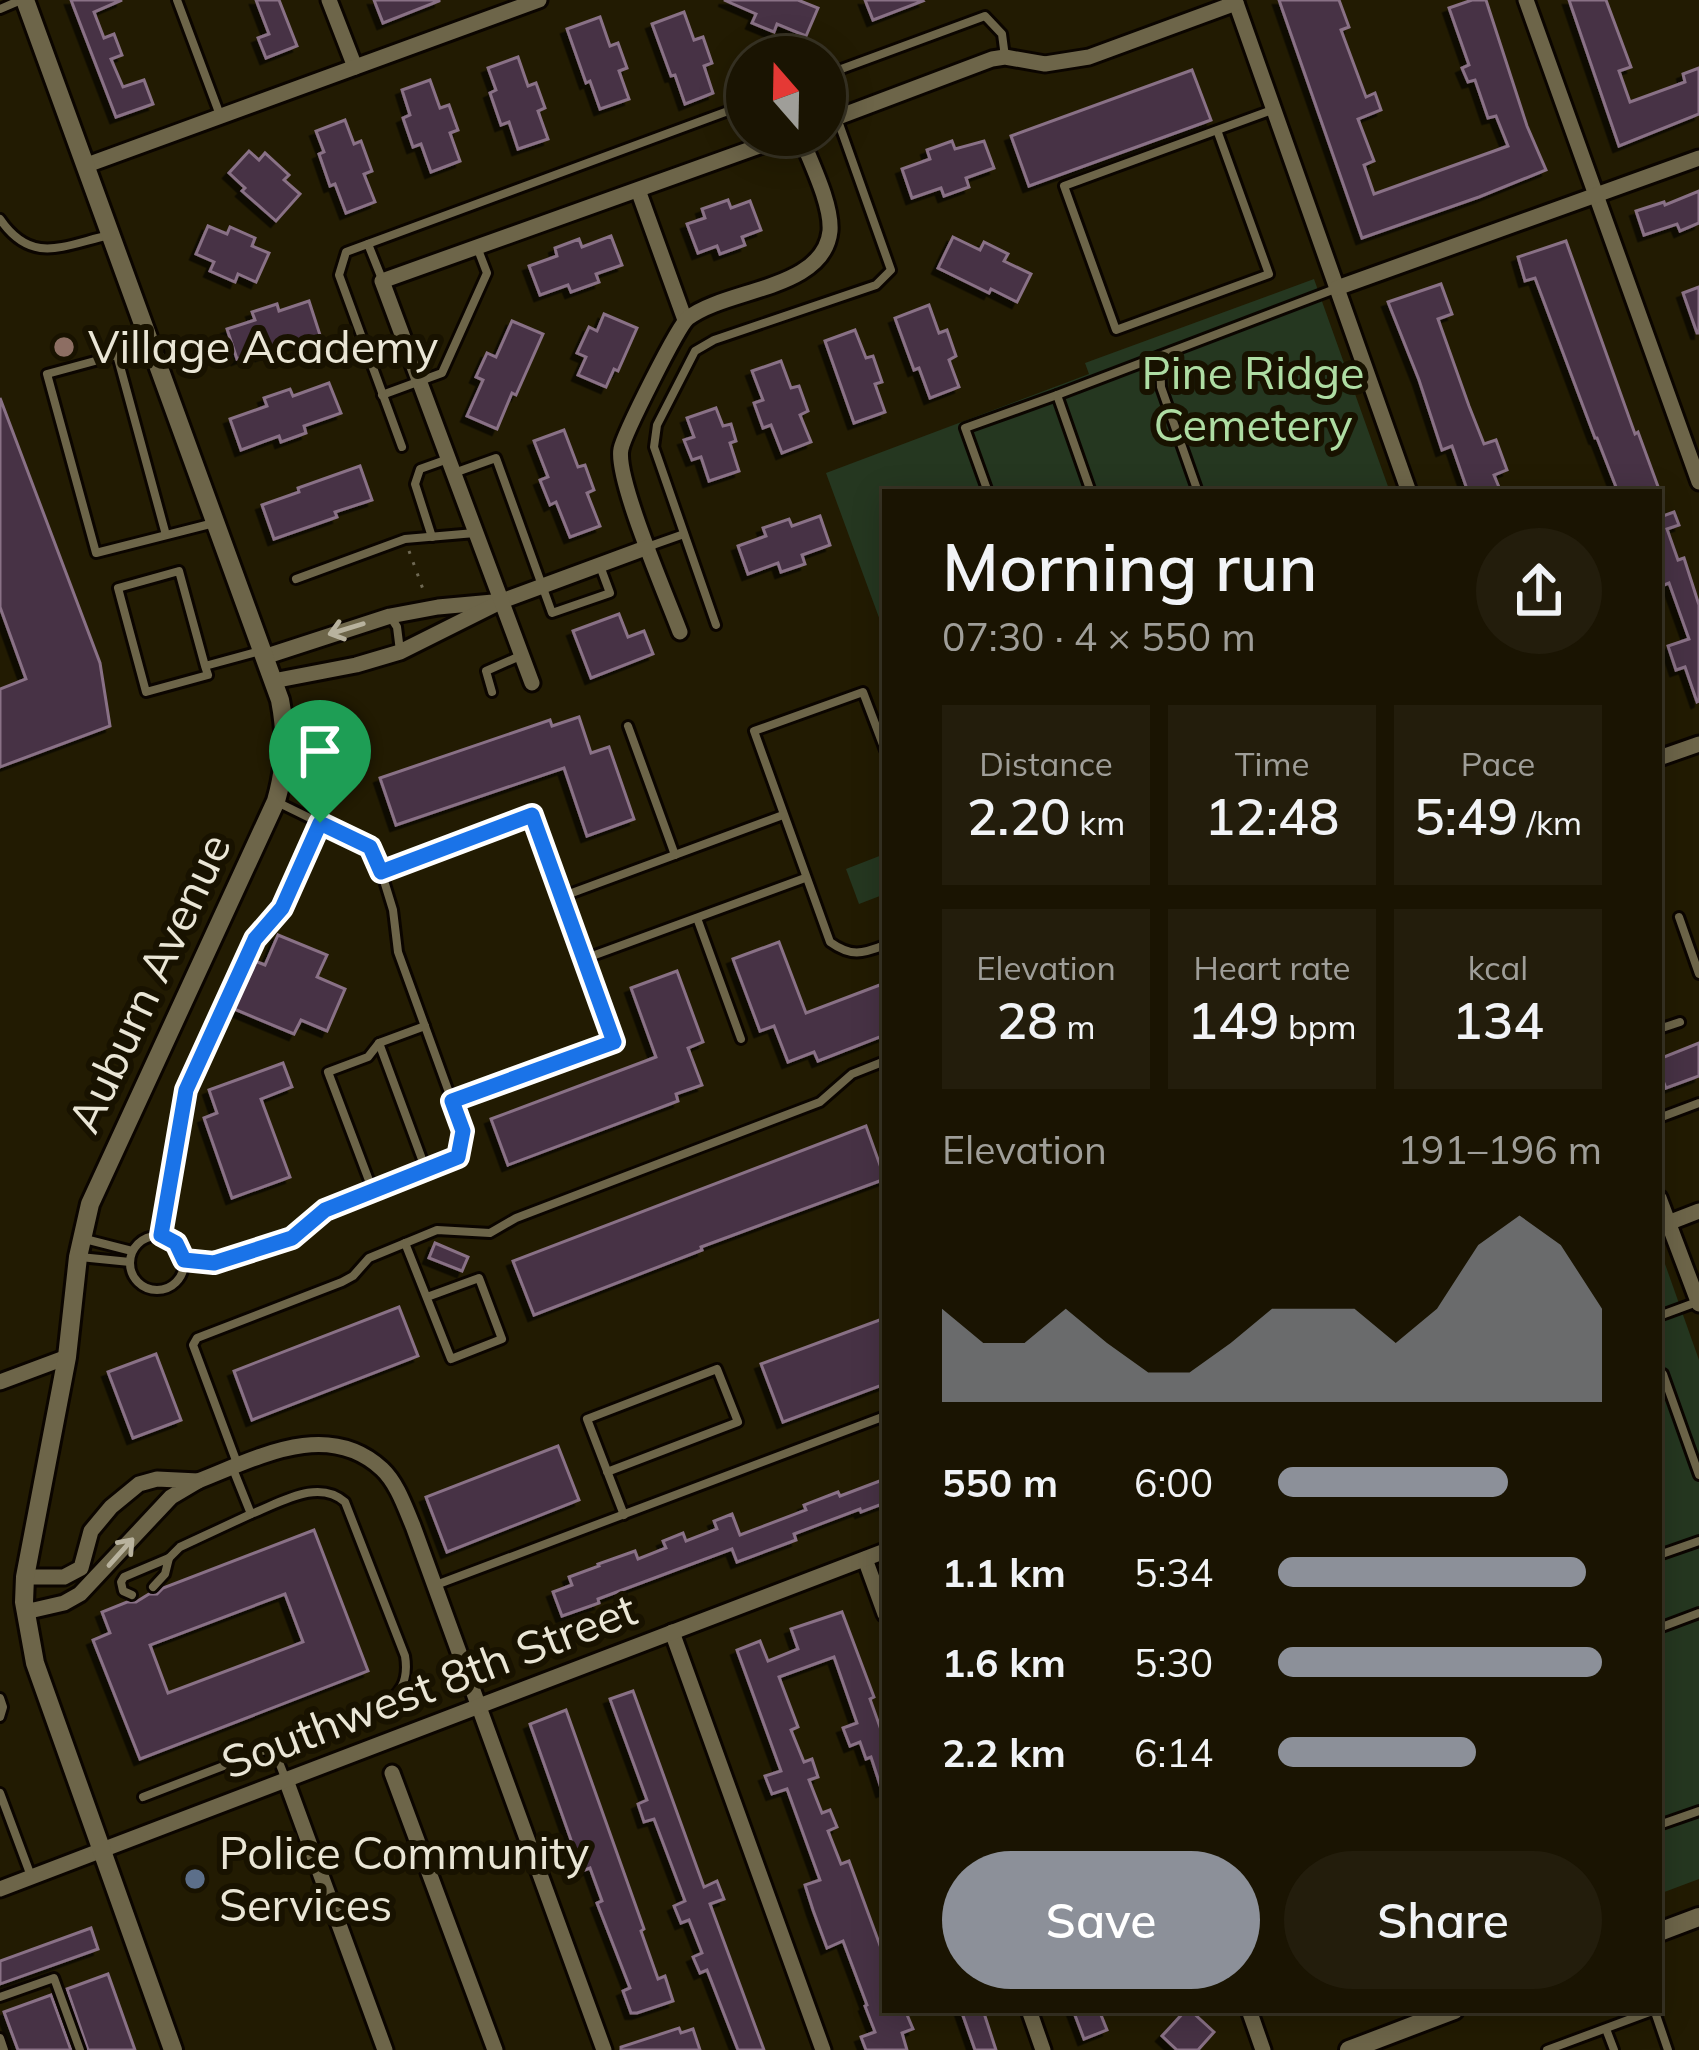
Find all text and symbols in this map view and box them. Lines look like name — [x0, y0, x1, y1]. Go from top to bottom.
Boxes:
north arrow — [726, 36, 846, 156]
map controls — [726, 36, 846, 156]
place label: Village Academy — [88, 318, 439, 374]
marker: Village Academy — [51, 334, 77, 360]
park label: Pine Ridge Cemetery — [1141, 344, 1365, 452]
text: Morning run — [942, 525, 1318, 608]
button: share — [1476, 528, 1602, 654]
text: 07:30 · 4 × 550 m — [942, 612, 1256, 661]
one-way arrow — [328, 619, 366, 641]
pin — [269, 700, 371, 823]
icon: arrive — [287, 718, 353, 784]
text: Distance — [979, 743, 1113, 784]
text: Time — [1235, 743, 1309, 784]
text: Pace — [1461, 743, 1535, 784]
text: 2.20 — [967, 784, 1071, 848]
text: 12:48 — [1205, 784, 1339, 848]
text: 5:49 — [1414, 784, 1518, 848]
text: km — [1071, 802, 1125, 843]
text: /km — [1518, 802, 1582, 843]
street label: Auburn Avenue — [54, 824, 242, 1141]
text: Elevation — [976, 947, 1116, 988]
text: Heart rate — [1194, 947, 1351, 988]
text: kcal — [1468, 947, 1528, 988]
text: 28 — [997, 988, 1058, 1052]
text: 149 — [1188, 988, 1279, 1052]
text: 134 — [1452, 988, 1544, 1052]
text: m — [1058, 1006, 1095, 1047]
text: bpm — [1279, 1006, 1357, 1047]
text: Elevation — [942, 1125, 1107, 1174]
text: 191–196 m — [1397, 1125, 1602, 1174]
text: 550 m — [942, 1458, 1058, 1507]
text: 6:00 — [1134, 1458, 1213, 1507]
one-way arrow — [107, 1537, 134, 1567]
text: 1.1 km — [942, 1548, 1066, 1597]
text: 5:34 — [1134, 1548, 1213, 1597]
street label: Southwest 8th Street — [213, 1580, 644, 1790]
text: 1.6 km — [942, 1638, 1066, 1687]
text: 5:30 — [1134, 1638, 1213, 1687]
text: 2.2 km — [942, 1728, 1066, 1777]
text: 6:14 — [1134, 1728, 1213, 1777]
place label: Police Community Services — [219, 1824, 589, 1932]
button: Save — [942, 1851, 1260, 1989]
button: Share — [1284, 1851, 1602, 1989]
marker: Police Community Services — [182, 1866, 208, 1892]

